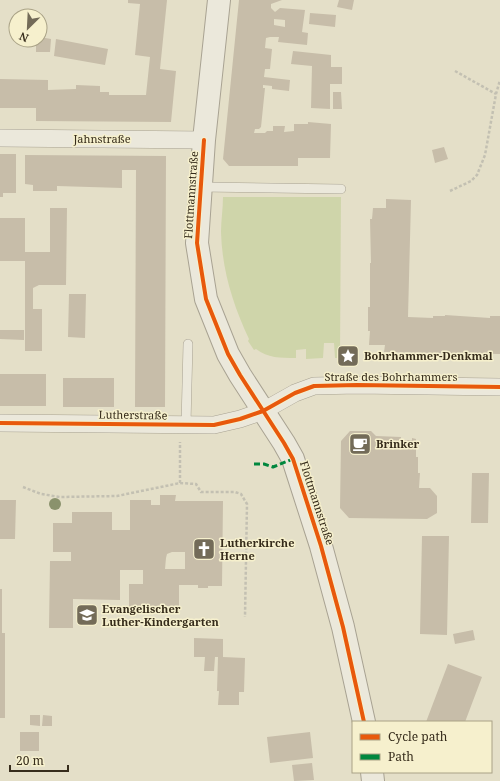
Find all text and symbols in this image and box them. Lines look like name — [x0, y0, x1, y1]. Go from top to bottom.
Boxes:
north arrow — [8, 8, 48, 48]
text: N — [16, 29, 31, 46]
street label: Jahnstraße — [72, 131, 131, 146]
street label: Flottmannstraße — [180, 151, 201, 239]
place icon: Bohrhammer-Denkmal — [335, 343, 361, 369]
place label: Bohrhammer-Denkmal — [364, 348, 493, 363]
street label: Straße des Bohrhammers — [324, 369, 458, 384]
street label: Lutherstraße — [99, 406, 168, 423]
cafe icon: Brinker — [347, 431, 373, 457]
place label: Brinker — [376, 436, 419, 451]
street label: Flottmannstraße — [297, 459, 338, 547]
place label: Lutherkirche Herne — [220, 535, 294, 563]
church icon: Lutherkirche Herne — [191, 536, 217, 562]
place label: Evangelischer Luther-Kindergarten — [102, 601, 220, 629]
school or university icon: Evangelischer Luther-Kindergarten — [74, 602, 100, 628]
legend — [352, 721, 492, 773]
text: Cycle path — [388, 728, 448, 745]
scale bar — [10, 747, 68, 773]
text: Path — [388, 748, 414, 765]
text: 20 m — [16, 752, 44, 769]

